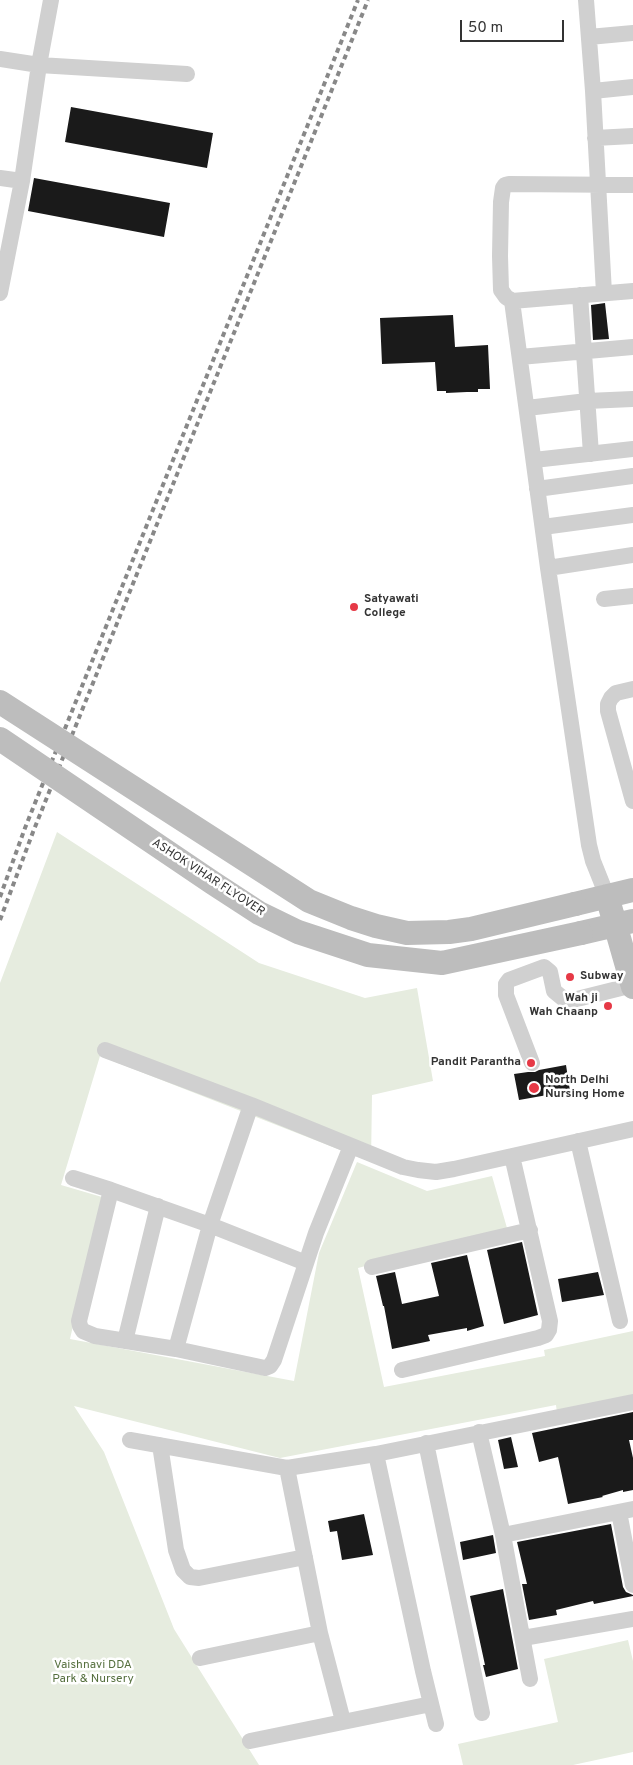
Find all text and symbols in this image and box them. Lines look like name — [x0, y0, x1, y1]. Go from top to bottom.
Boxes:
scale bar — [463, 10, 567, 42]
text: 50 m — [468, 19, 503, 38]
place label: Satyawati College — [364, 593, 419, 621]
marker: Satyawati College — [348, 601, 360, 613]
street label: ASHOK VIHAR FLYOVER — [149, 836, 267, 920]
place label: Subway — [580, 970, 624, 984]
marker: Subway — [564, 971, 576, 983]
place label: Wah ji Wah Chaanp — [529, 992, 598, 1020]
marker: Wah ji Wah Chaanp — [602, 1000, 614, 1012]
place label: Pandit Parantha — [431, 1056, 521, 1070]
marker: Pandit Parantha — [525, 1057, 537, 1069]
place label: North Delhi Nursing Home — [545, 1074, 625, 1102]
marker: North Delhi Nursing Home — [527, 1081, 541, 1095]
park label: Vaishnavi DDA Park & Nursery — [52, 1659, 134, 1687]

